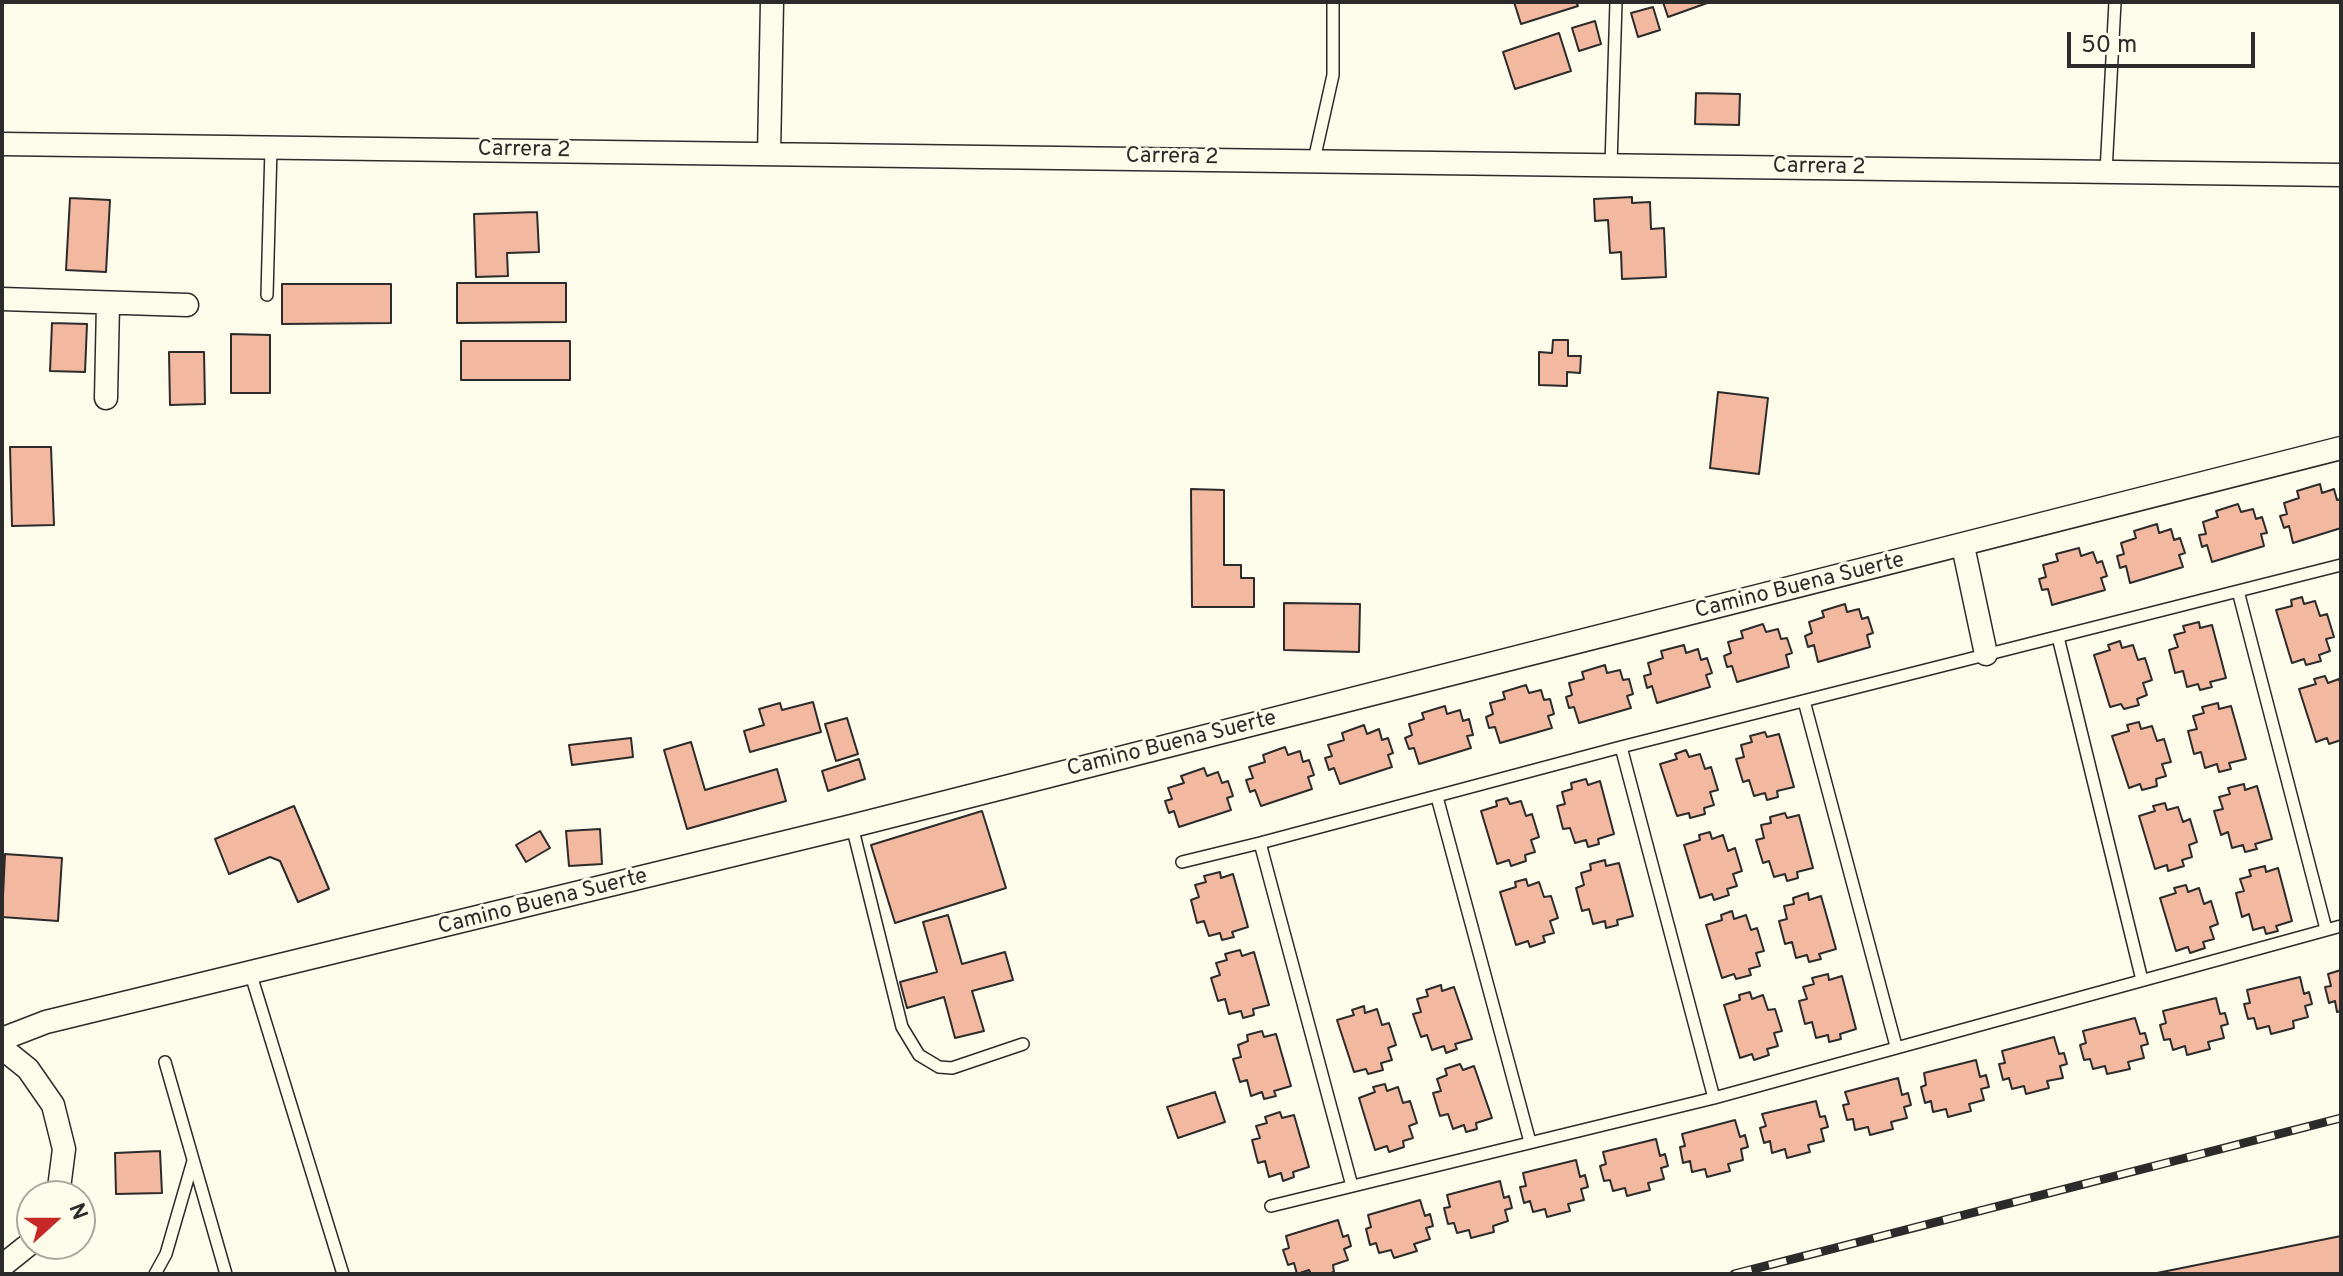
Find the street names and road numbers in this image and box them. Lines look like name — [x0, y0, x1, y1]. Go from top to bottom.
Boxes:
street label: Carrera 2 — [477, 137, 571, 165]
street label: Carrera 2 — [1125, 144, 1219, 172]
street label: Carrera 2 — [1772, 154, 1866, 182]
street label: Camino Buena Suerte — [1693, 548, 1907, 626]
street label: Camino Buena Suerte — [1065, 706, 1279, 784]
street label: Camino Buena Suerte — [436, 864, 650, 942]

